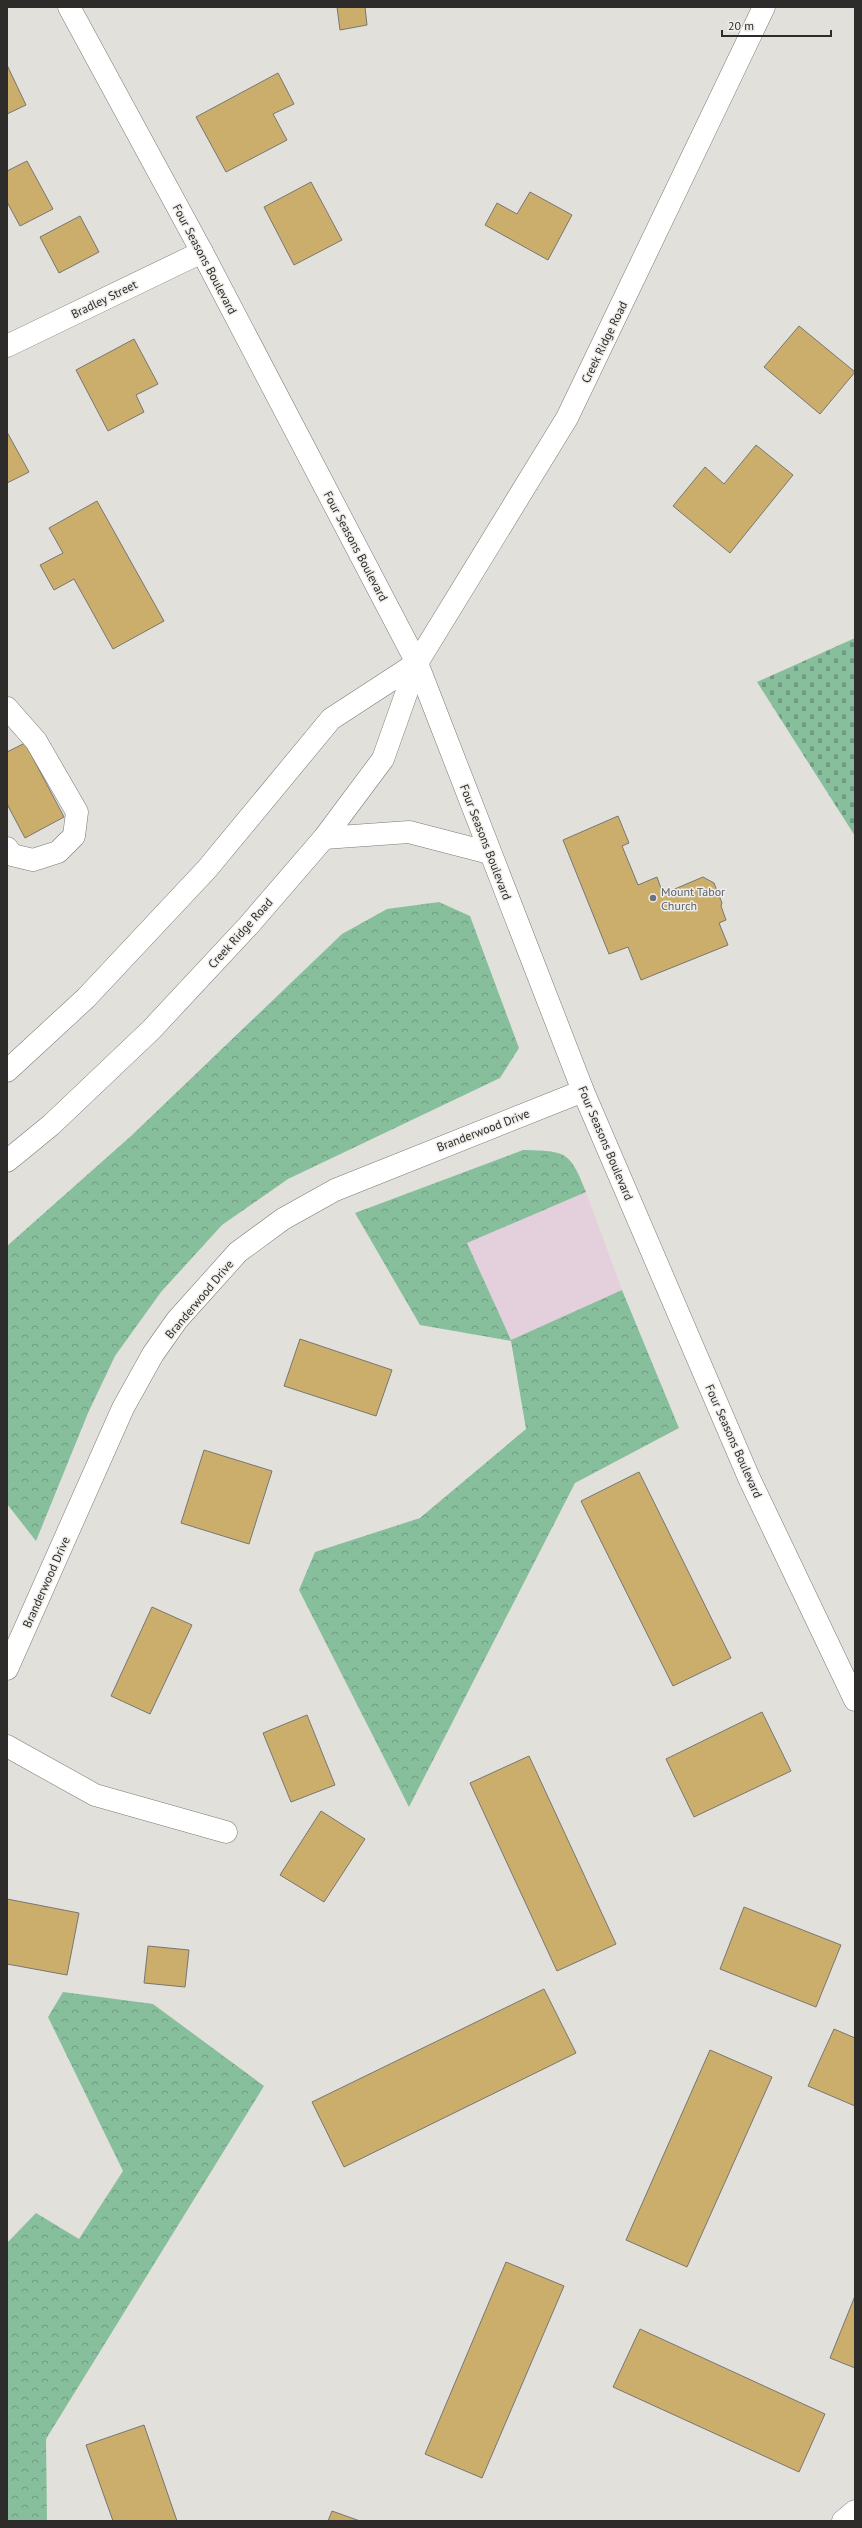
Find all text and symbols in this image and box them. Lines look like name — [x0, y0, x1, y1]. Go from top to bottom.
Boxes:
scale bar — [722, 12, 831, 38]
text: 20 m — [728, 18, 754, 33]
street label: Four Seasons Boulevard — [170, 201, 240, 317]
street label: Bradley Street — [68, 277, 140, 321]
street label: Creek Ridge Road — [578, 299, 630, 385]
street label: Four Seasons Boulevard — [321, 488, 391, 604]
street label: Four Seasons Boulevard — [457, 782, 515, 902]
place label: Mount Tabor Church — [661, 884, 725, 913]
marker: Mount Tabor Church — [648, 893, 658, 903]
street label: Creek Ridge Road — [205, 895, 275, 971]
street label: Four Seasons Boulevard — [575, 1084, 637, 1202]
street label: Branderwood Drive — [434, 1105, 532, 1155]
street label: Branderwood Drive — [162, 1257, 236, 1341]
street label: Four Seasons Boulevard — [702, 1382, 766, 1500]
street label: Branderwood Drive — [19, 1534, 73, 1630]

